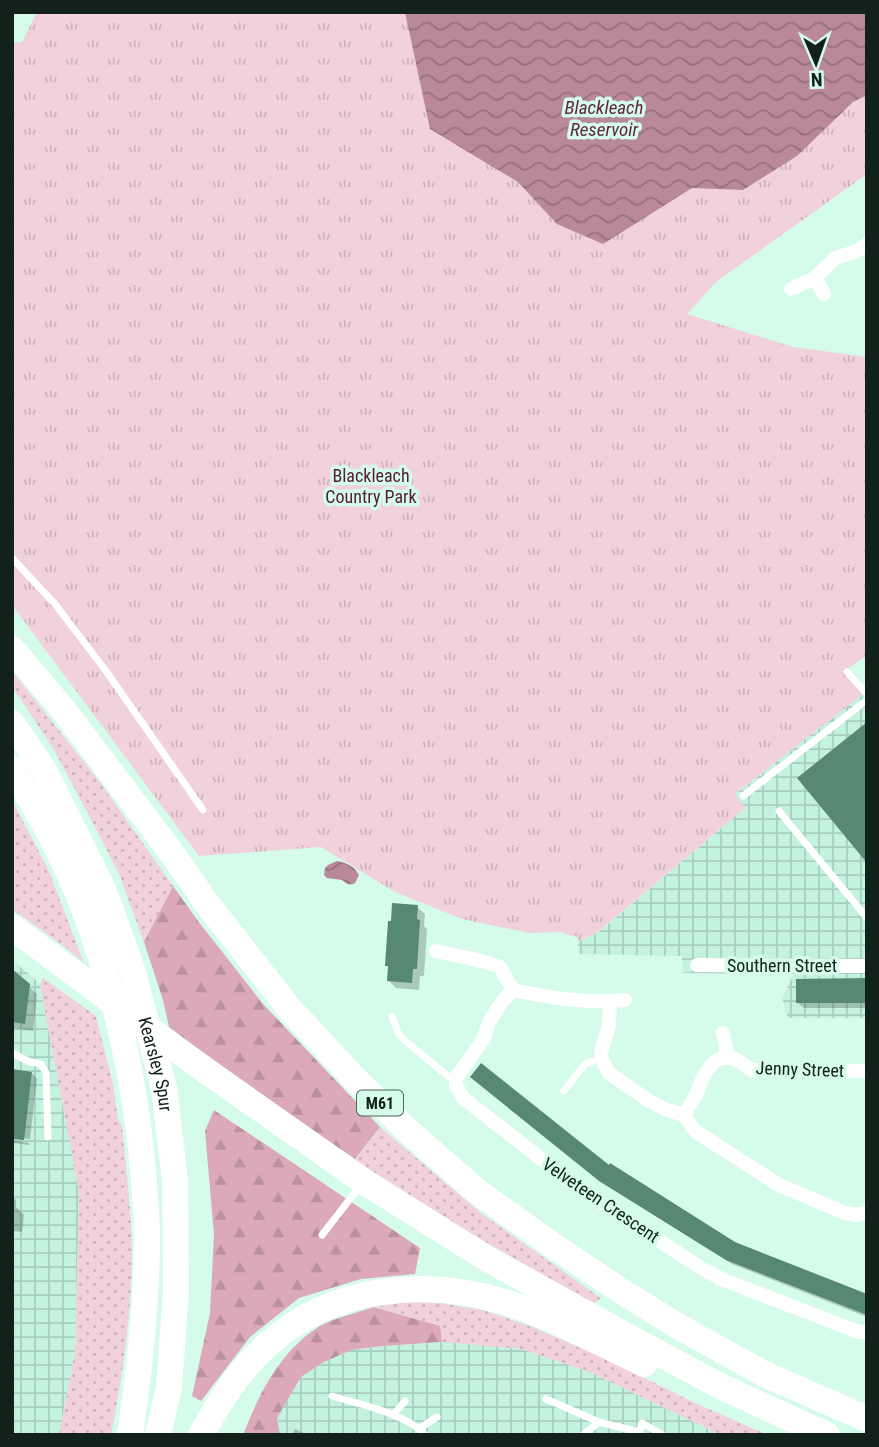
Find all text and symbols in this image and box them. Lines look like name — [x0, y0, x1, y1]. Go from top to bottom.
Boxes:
north arrow — [781, 28, 851, 98]
text: N — [810, 68, 823, 91]
water label: Blackleach Reservoir — [564, 96, 644, 141]
park label: Blackleach Country Park — [325, 465, 417, 507]
street label: Southern Street — [727, 955, 837, 976]
street label: Kearsley Spur — [135, 1014, 177, 1113]
street label: Jenny Street — [755, 1057, 845, 1081]
road number: M61 — [357, 1091, 403, 1116]
street label: Velveteen Crescent — [539, 1153, 663, 1247]

